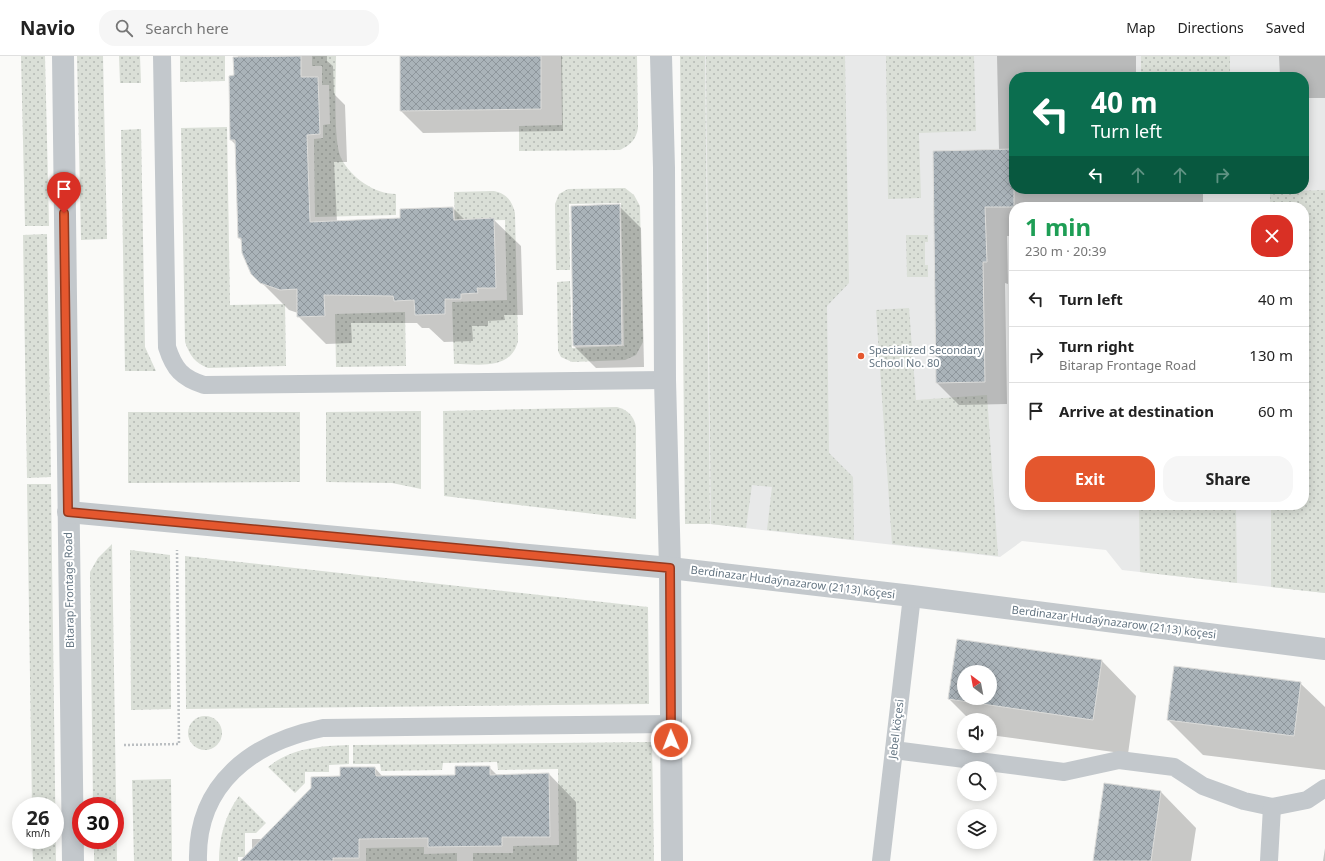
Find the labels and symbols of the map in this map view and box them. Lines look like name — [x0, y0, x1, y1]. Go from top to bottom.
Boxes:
pin — [47, 172, 81, 213]
place label: Specialized Secondary School No. 80 — [869, 342, 983, 370]
marker: Specialized Secondary School No. 80 — [856, 351, 866, 361]
street label: Bitarap Frontage Road — [60, 532, 77, 648]
street label: Berdinazar Hudaýnazarow (2113) köçesi — [690, 562, 896, 601]
street label: Berdinazar Hudaýnazarow (2113) köçesi — [1011, 602, 1217, 641]
north arrow — [957, 665, 997, 705]
street label: Jebel köçesi — [884, 698, 907, 761]
position arrow — [650, 719, 692, 761]
speed limit sign: 30 — [72, 797, 124, 849]

